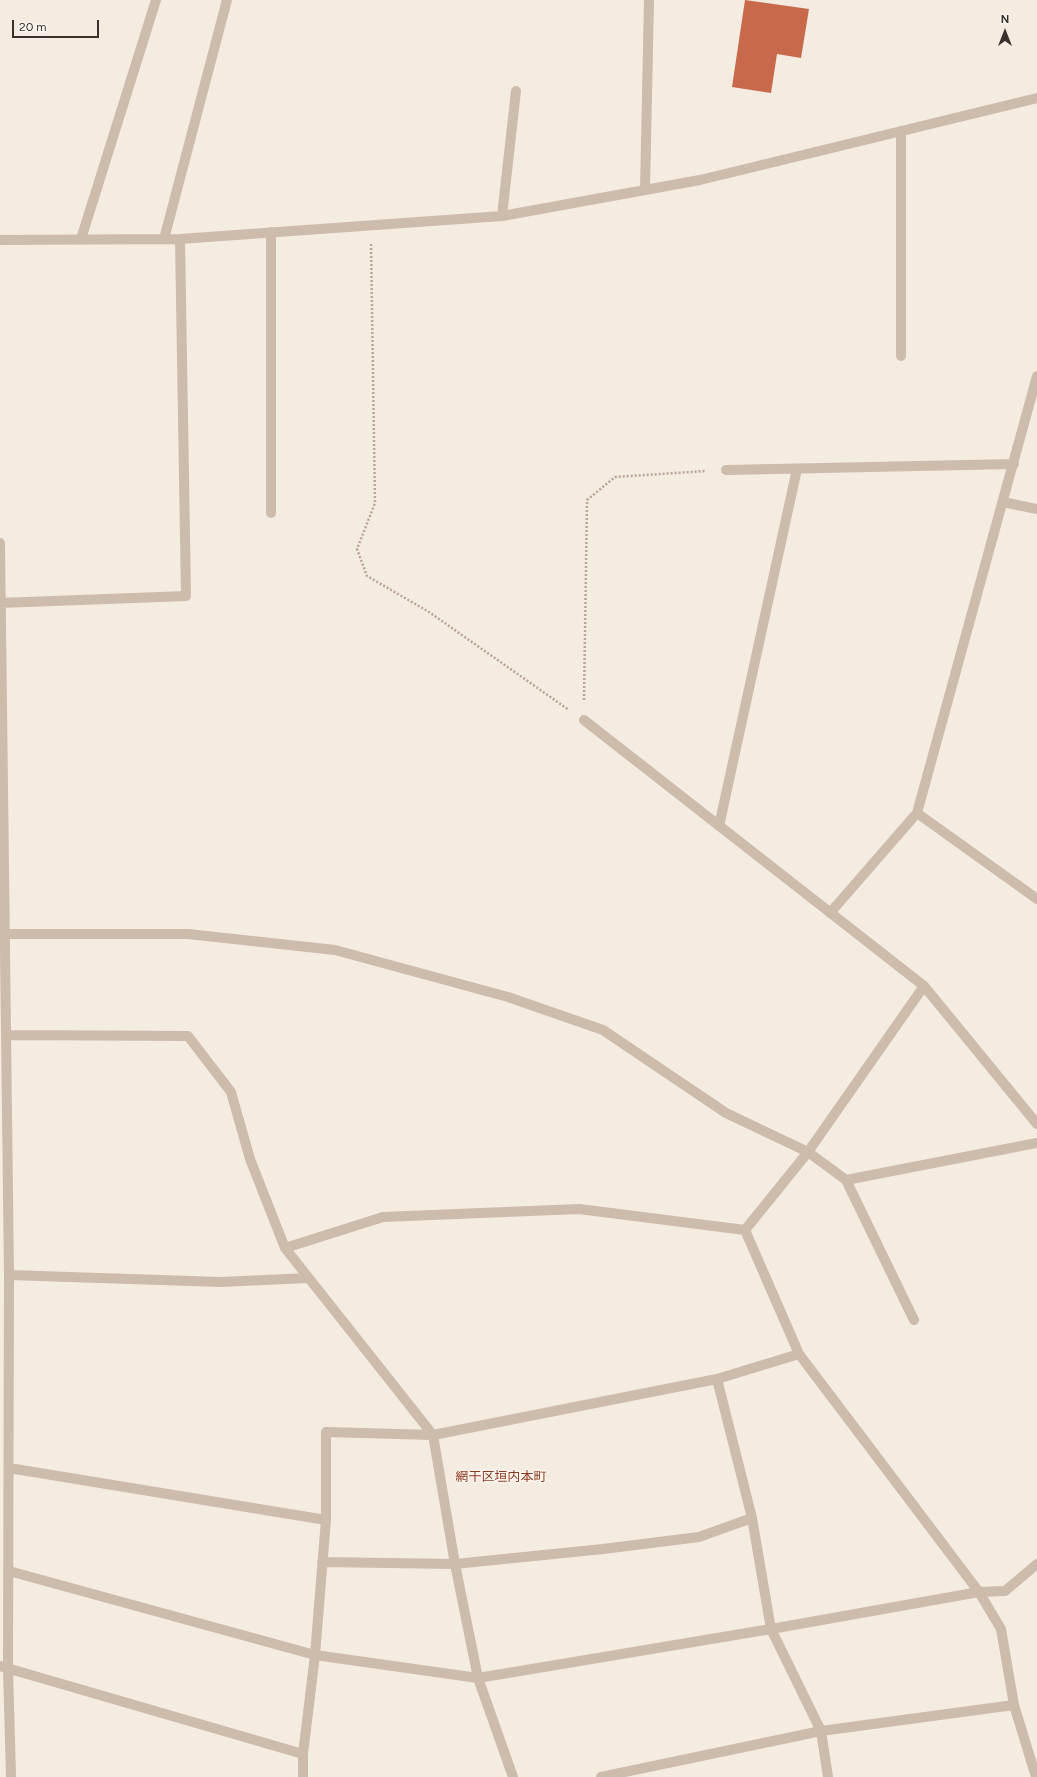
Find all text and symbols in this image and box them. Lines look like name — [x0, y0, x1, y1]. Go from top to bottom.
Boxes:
scale bar — [14, 12, 101, 38]
north arrow — [985, 12, 1025, 52]
text: N — [1001, 13, 1009, 26]
text: 20 m — [19, 20, 47, 34]
district label: 網干区垣内本町 — [456, 1469, 546, 1485]

